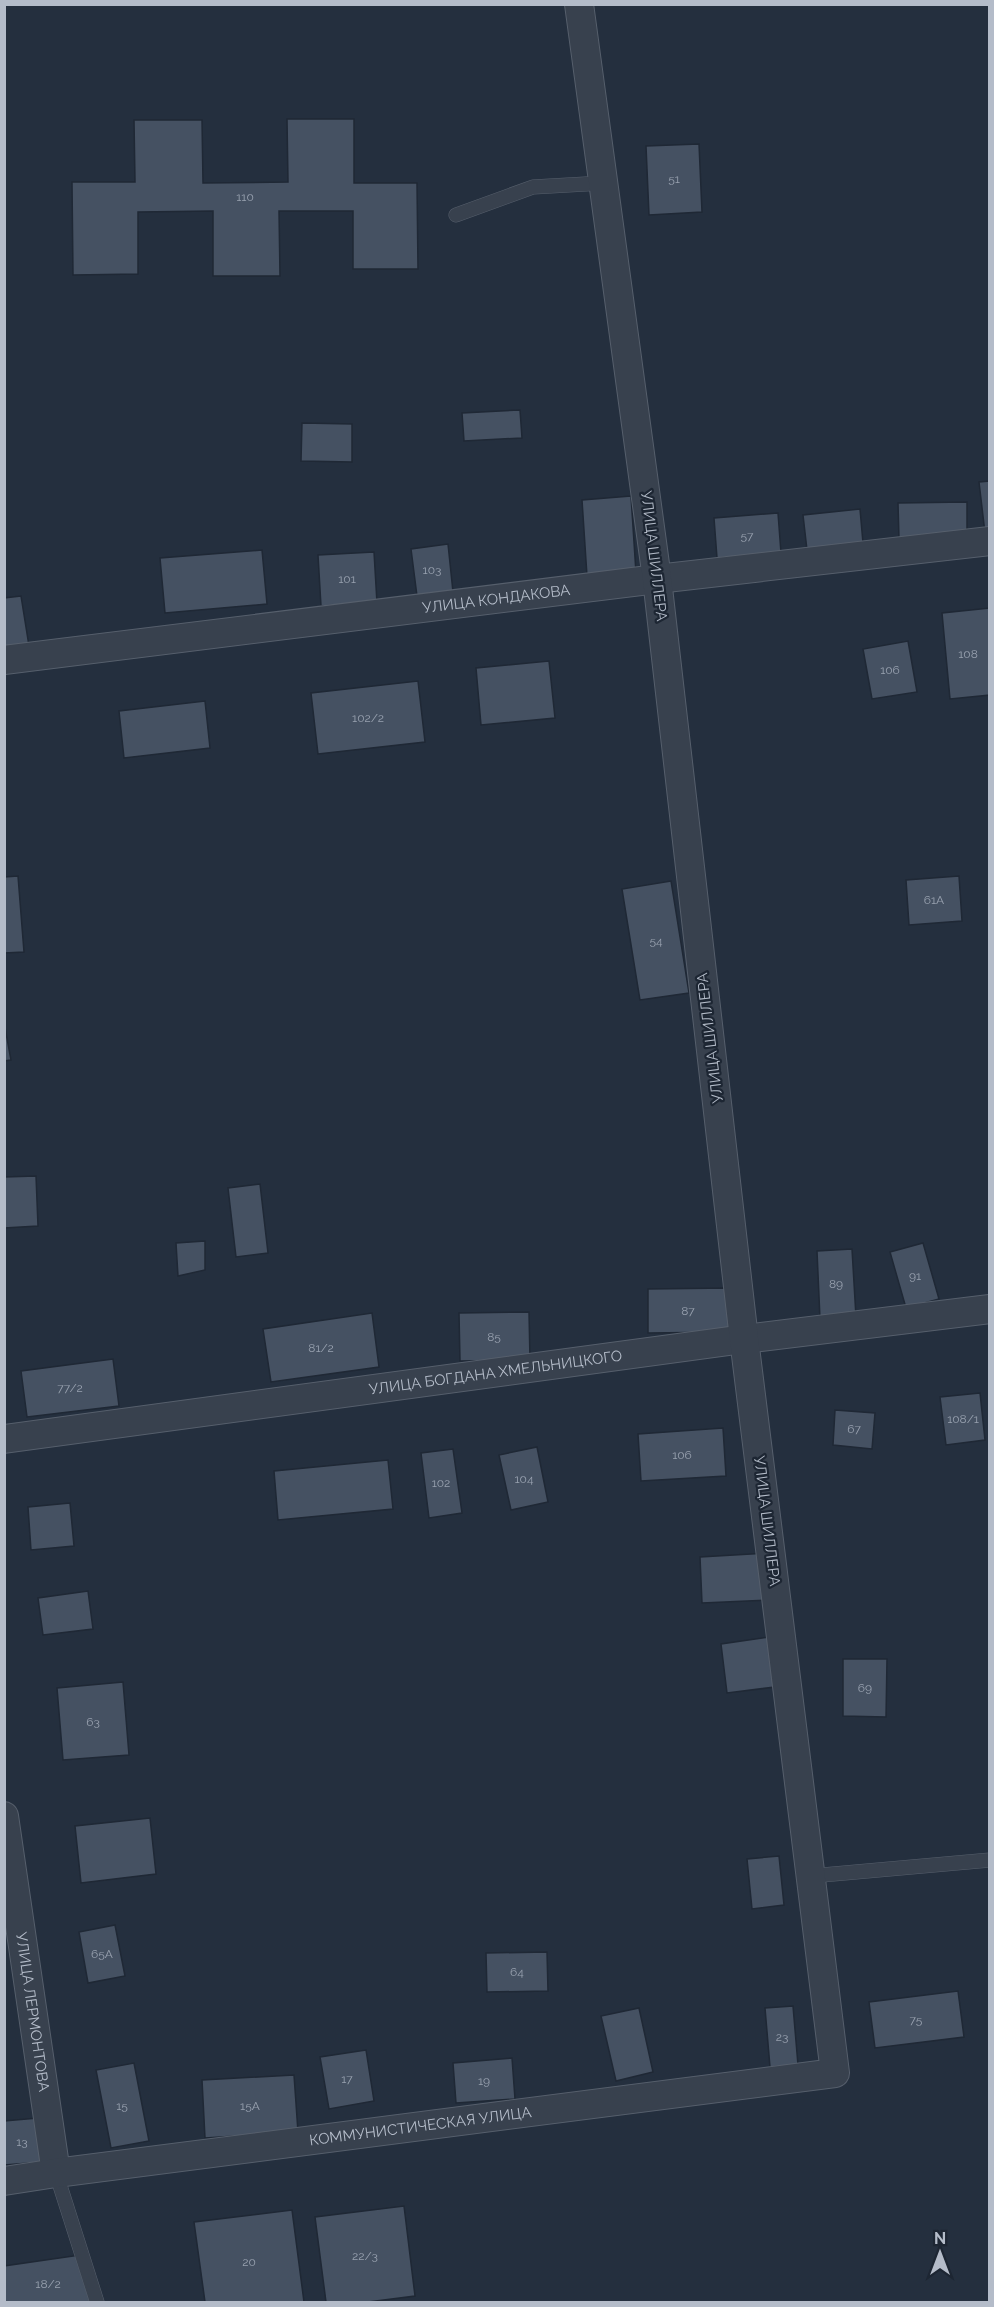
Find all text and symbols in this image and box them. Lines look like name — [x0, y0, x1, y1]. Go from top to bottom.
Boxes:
house number: 51 — [668, 172, 680, 186]
house number: 110 — [236, 190, 254, 204]
street label: УЛИЦА ШИЛЛЕРА — [637, 490, 671, 622]
house number: 57 — [741, 529, 754, 543]
house number: 103 — [423, 563, 441, 577]
house number: 101 — [338, 572, 356, 586]
street label: УЛИЦА КОНДАКОВА — [421, 581, 571, 617]
house number: 108 — [958, 647, 978, 661]
house number: 106 — [880, 663, 900, 677]
house number: 102/2 — [352, 711, 384, 725]
house number: 61А — [924, 893, 944, 907]
house number: 54 — [649, 934, 663, 948]
street label: УЛИЦА ШИЛЛЕРА — [693, 972, 727, 1104]
house number: 91 — [909, 1269, 921, 1283]
house number: 89 — [829, 1277, 843, 1291]
house number: 87 — [681, 1304, 695, 1318]
house number: 85 — [487, 1330, 501, 1344]
house number: 81/2 — [308, 1341, 334, 1355]
street label: УЛИЦА БОГДАНА ХМЕЛЬНИЦКОГО — [368, 1347, 623, 1399]
house number: 77/2 — [57, 1381, 83, 1395]
house number: 108/1 — [947, 1412, 979, 1426]
house number: 67 — [847, 1422, 861, 1436]
house number: 106 — [672, 1448, 692, 1462]
street label: УЛИЦА ШИЛЛЕРА — [750, 1455, 784, 1587]
house number: 104 — [514, 1472, 534, 1486]
house number: 102 — [432, 1476, 450, 1490]
house number: 69 — [858, 1681, 872, 1695]
house number: 63 — [86, 1715, 100, 1729]
street label: УЛИЦА ЛЕРМОНТОВА — [12, 1931, 53, 2093]
house number: 65А — [91, 1947, 113, 1961]
house number: 64 — [510, 1965, 524, 1979]
house number: 75 — [910, 2013, 923, 2027]
house number: 23 — [776, 2030, 788, 2044]
house number: 17 — [341, 2072, 353, 2086]
house number: 19 — [478, 2074, 490, 2088]
house number: 15 — [116, 2099, 128, 2113]
house number: 15А — [240, 2099, 260, 2113]
street label: КОММУНИСТИЧЕСКАЯ УЛИЦА — [308, 2103, 532, 2149]
house number: 13 — [16, 2135, 28, 2149]
north arrow — [910, 2223, 970, 2283]
text: N — [934, 2229, 946, 2248]
house number: 22/3 — [352, 2249, 378, 2263]
house number: 20 — [242, 2255, 256, 2269]
house number: 18/2 — [35, 2277, 61, 2291]

